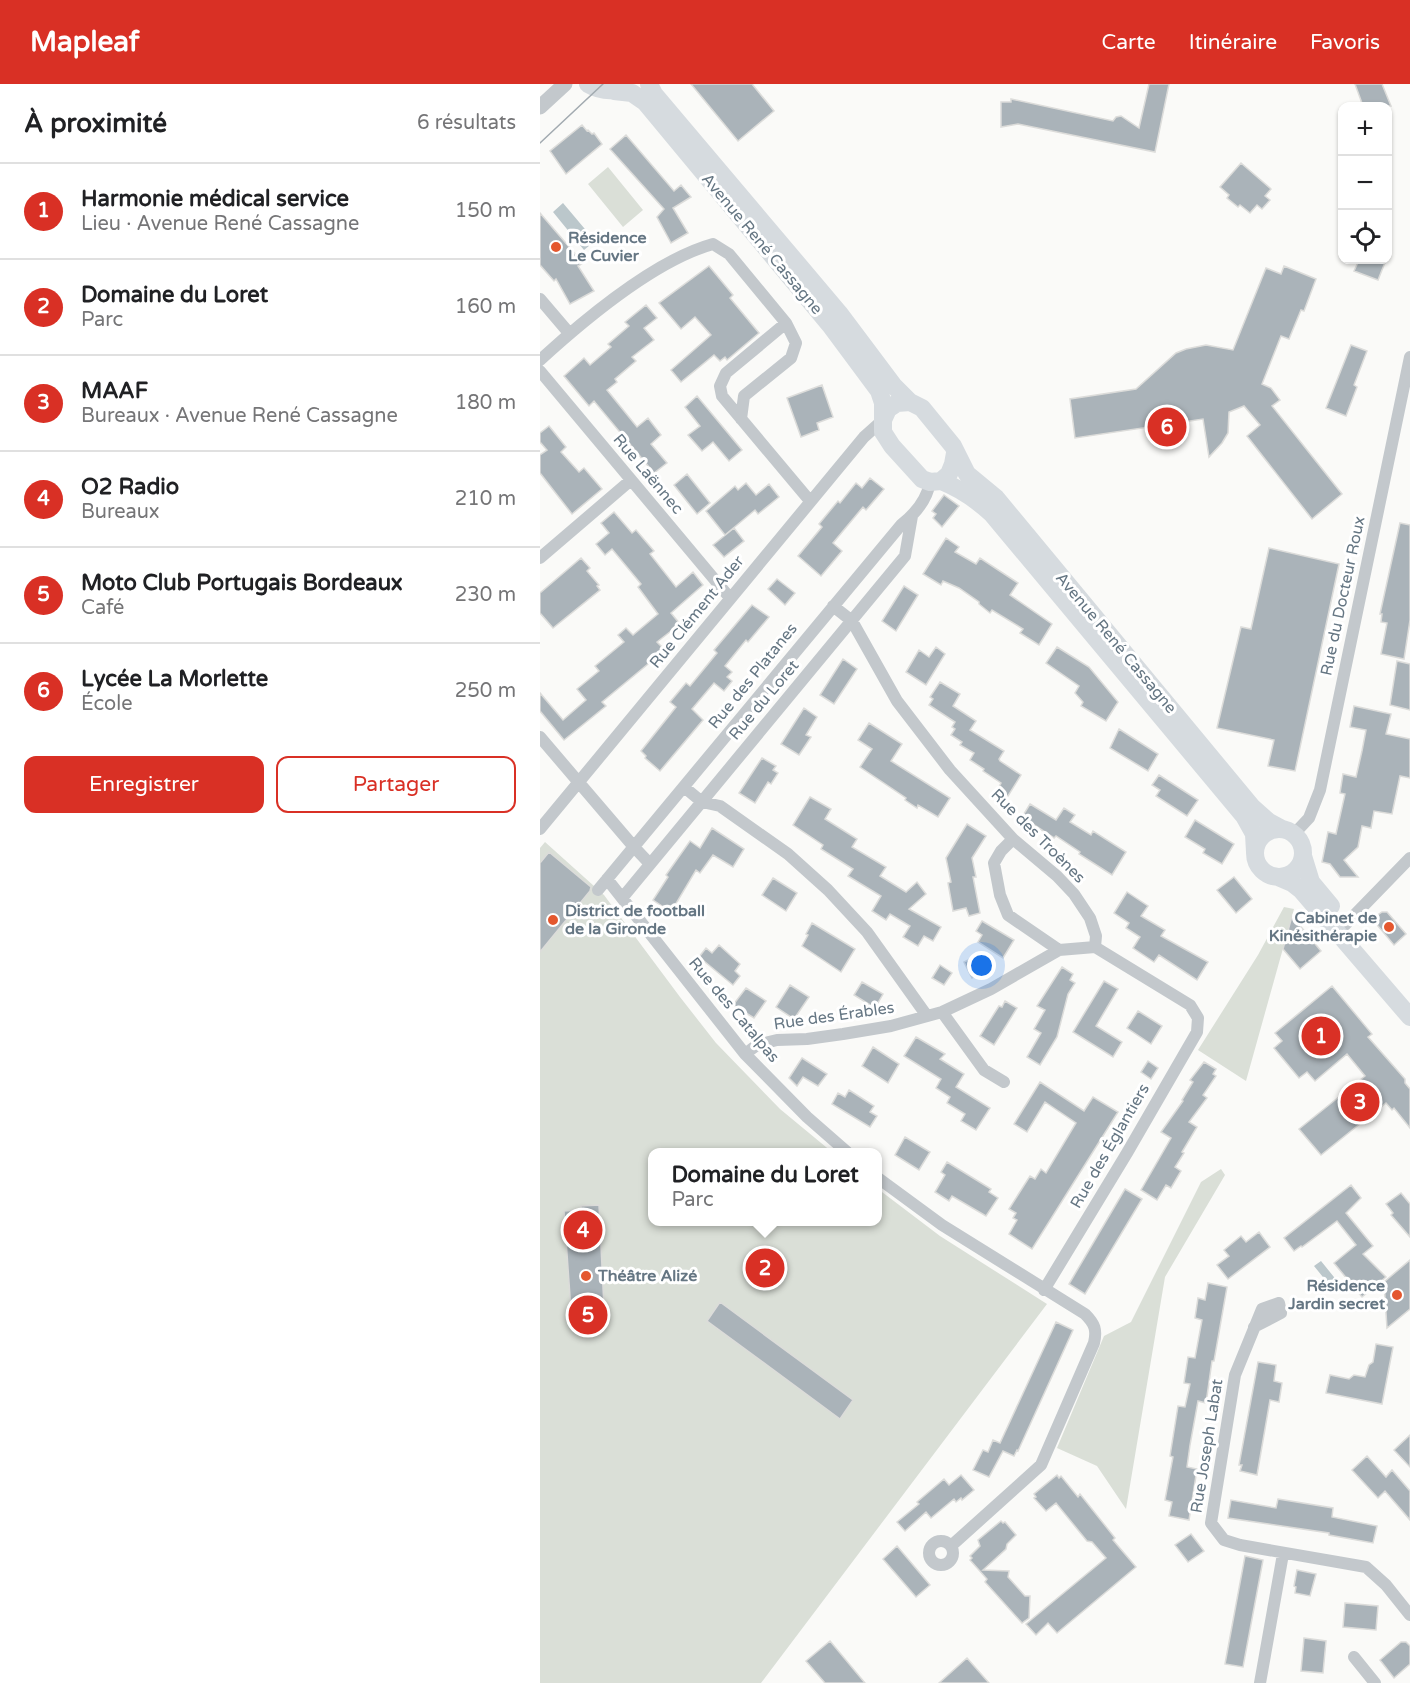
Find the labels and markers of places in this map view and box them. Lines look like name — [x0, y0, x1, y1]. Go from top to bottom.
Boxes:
place label: Résidence Le Cuvier — [568, 228, 647, 266]
marker: Résidence Le Cuvier — [549, 240, 563, 254]
pin: 6 — [1148, 404, 1186, 450]
place label: District de football de la Gironde — [565, 901, 705, 939]
place label: Cabinet de Kinésithérapie — [1269, 908, 1377, 946]
marker: District de football de la Gironde — [546, 913, 560, 927]
marker: Cabinet de Kinésithérapie — [1382, 920, 1396, 934]
pin: 1 — [1302, 1014, 1340, 1058]
pin: 3 — [1340, 1080, 1380, 1124]
pin: 4 — [564, 1208, 603, 1252]
pin: 2 — [746, 1246, 784, 1290]
place label: Théâtre Alizé — [597, 1266, 697, 1286]
marker: Théâtre Alizé — [579, 1269, 593, 1283]
place label: Résidence Jardin secret — [1287, 1276, 1386, 1314]
marker: Résidence Jardin secret — [1390, 1288, 1404, 1302]
pin: 5 — [568, 1292, 608, 1338]

